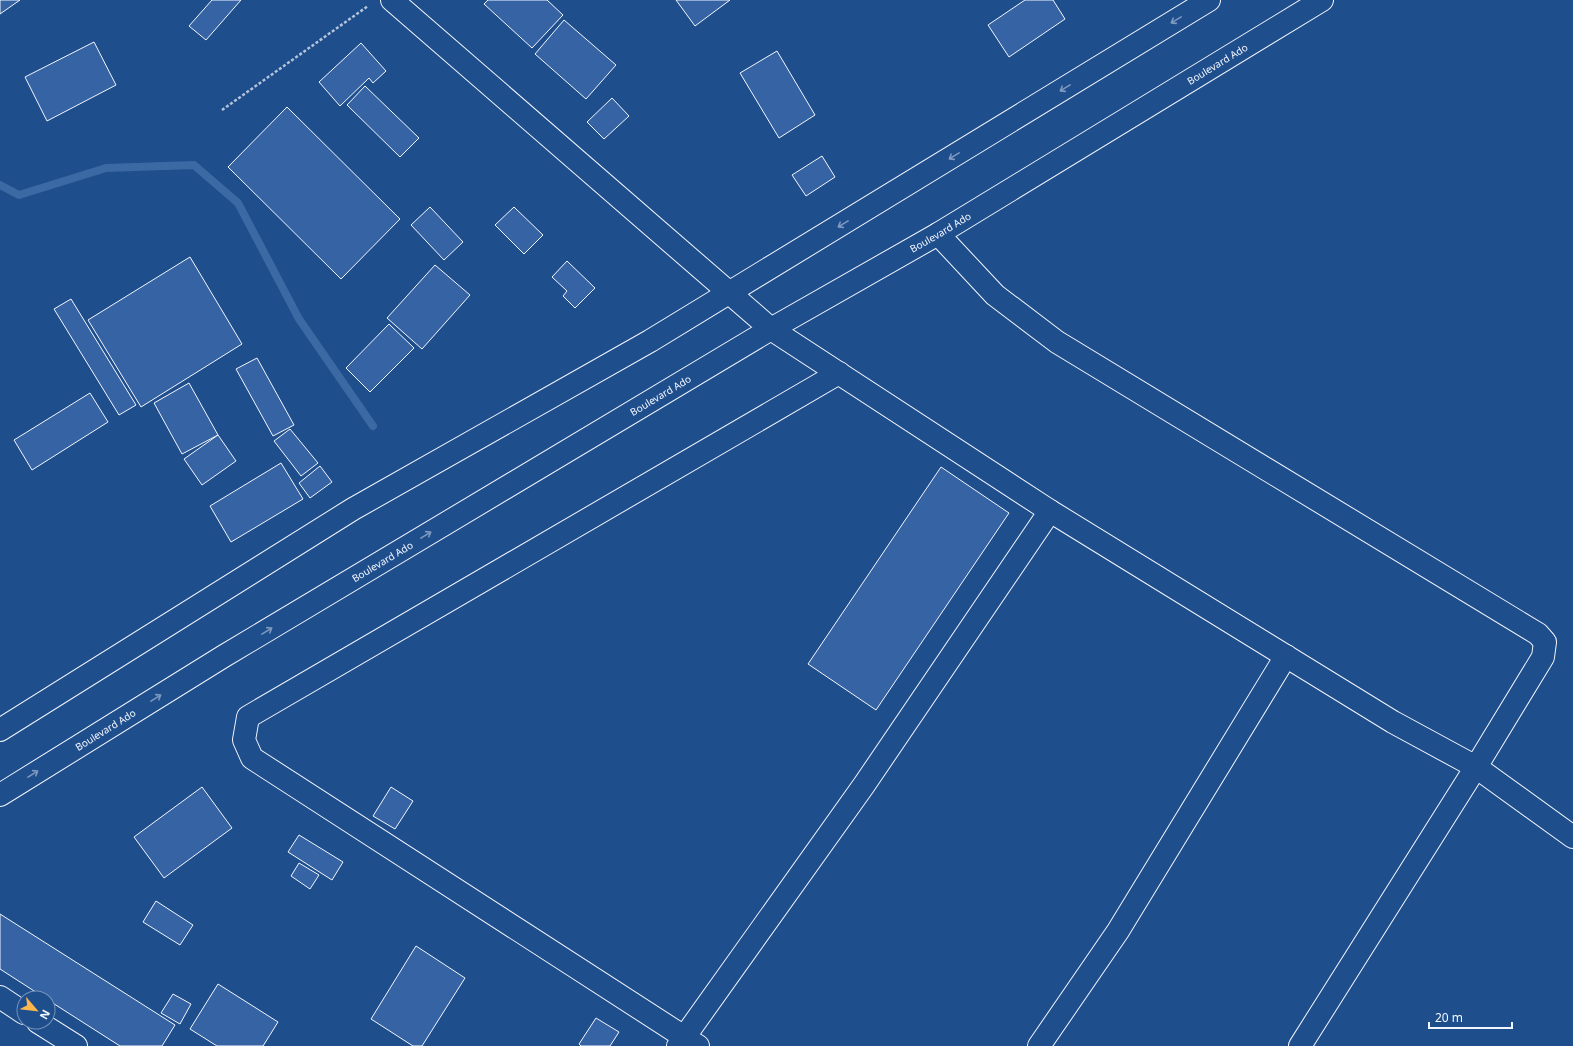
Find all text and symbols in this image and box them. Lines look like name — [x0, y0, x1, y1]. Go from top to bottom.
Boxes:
one-way arrow — [1170, 17, 1182, 25]
street label: Boulevard Ado — [1184, 40, 1250, 88]
one-way arrow — [1060, 84, 1071, 92]
one-way arrow — [949, 152, 960, 160]
street label: Boulevard Ado — [907, 209, 974, 256]
one-way arrow — [837, 220, 849, 228]
street label: Boulevard Ado — [627, 371, 693, 419]
one-way arrow — [420, 531, 432, 539]
street label: Boulevard Ado — [349, 538, 415, 585]
one-way arrow — [261, 626, 273, 634]
one-way arrow — [150, 694, 162, 702]
street label: Boulevard Ado — [72, 706, 138, 754]
one-way arrow — [27, 770, 38, 778]
north arrow — [16, 990, 56, 1030]
scale bar — [1429, 1004, 1512, 1030]
text: N — [37, 1007, 54, 1022]
text: 20 m — [1435, 1009, 1463, 1026]

